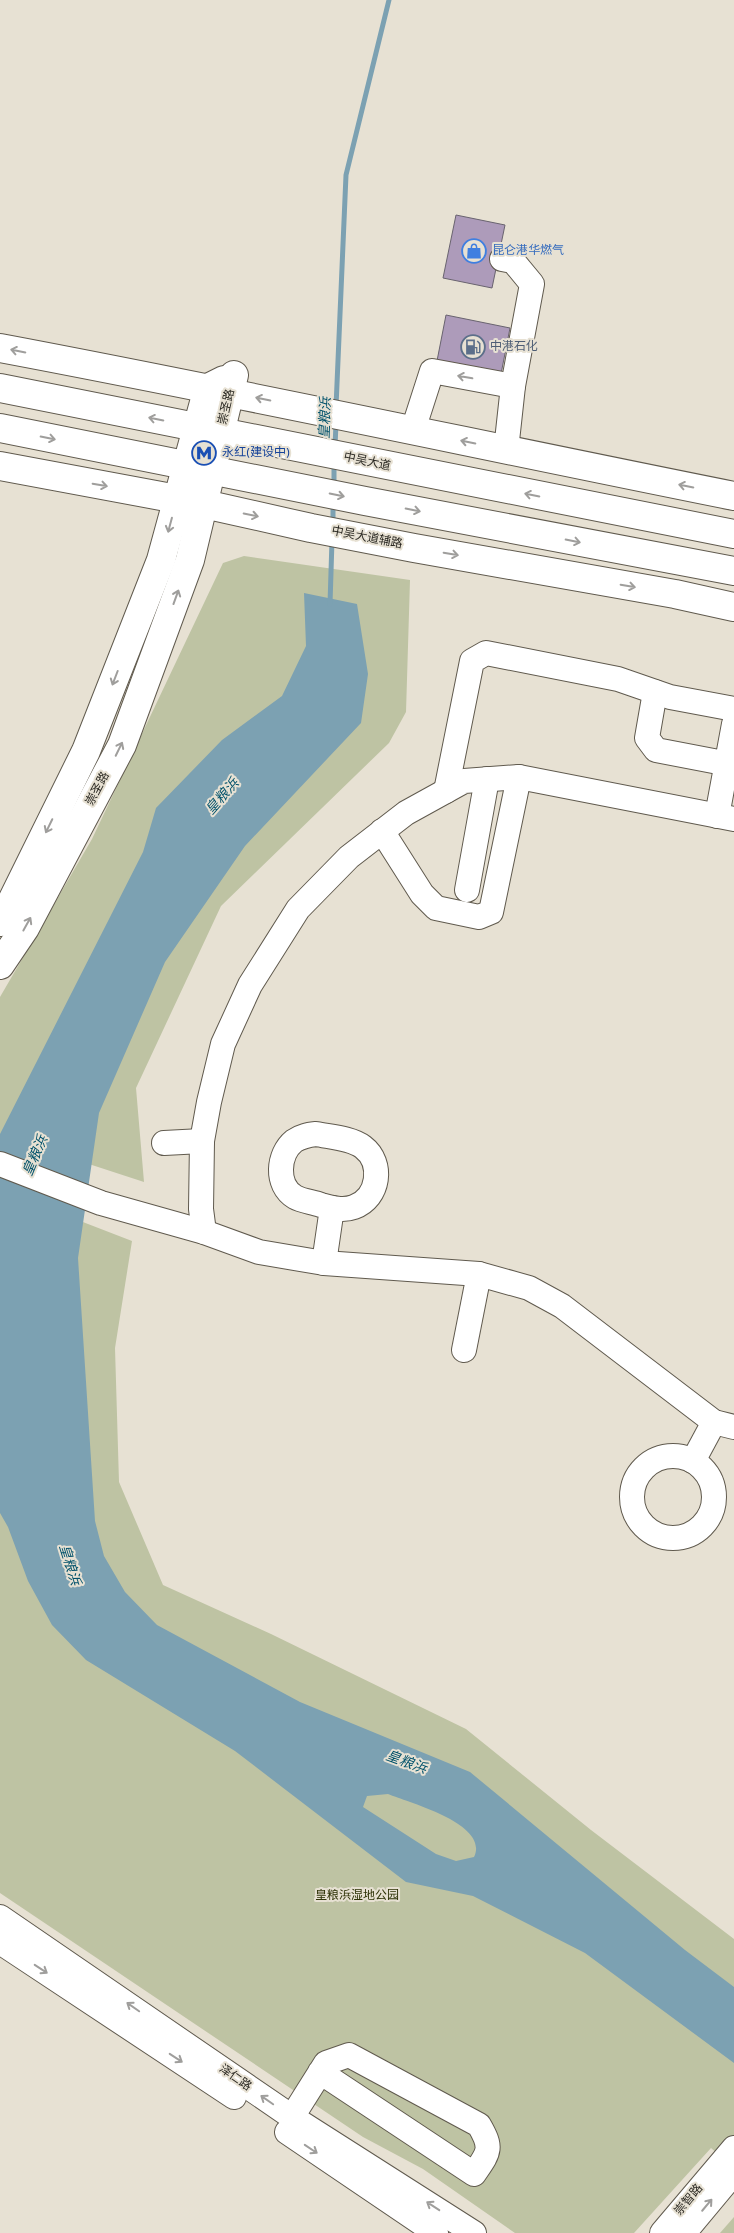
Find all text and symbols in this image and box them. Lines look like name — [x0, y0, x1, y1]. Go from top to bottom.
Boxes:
shop icon: 昆仑港华燃气 — [461, 238, 487, 264]
place label: 昆仑港华燃气 — [492, 243, 564, 259]
fuel station icon: 中港石化 — [460, 334, 486, 360]
place label: 中港石化 — [490, 339, 538, 355]
one-way arrow — [10, 346, 26, 356]
one-way arrow — [458, 372, 474, 382]
street label: 崇圣路 — [215, 388, 239, 426]
one-way arrow — [255, 394, 271, 403]
water label: 皇粮浜 — [317, 396, 335, 439]
one-way arrow — [149, 414, 165, 423]
one-way arrow — [39, 433, 55, 443]
one-way arrow — [461, 437, 477, 446]
metro station icon: 永红(建设中) — [191, 440, 217, 466]
place label: 永红(建设中) — [222, 445, 290, 461]
street label: 中吴大道 — [342, 449, 392, 475]
one-way arrow — [91, 480, 107, 490]
one-way arrow — [679, 481, 695, 491]
one-way arrow — [524, 489, 540, 499]
one-way arrow — [329, 491, 345, 501]
one-way arrow — [405, 505, 421, 515]
one-way arrow — [243, 511, 259, 521]
one-way arrow — [165, 516, 175, 532]
street label: 中吴大道辅路 — [330, 523, 404, 553]
one-way arrow — [564, 537, 580, 546]
one-way arrow — [442, 550, 458, 560]
one-way arrow — [619, 581, 635, 591]
one-way arrow — [172, 590, 181, 606]
one-way arrow — [110, 669, 119, 685]
one-way arrow — [114, 742, 124, 757]
street label: 崇圣路 — [82, 769, 114, 809]
water label: 皇粮浜 — [203, 775, 244, 818]
one-way arrow — [44, 818, 53, 833]
one-way arrow — [22, 917, 32, 932]
water label: 皇粮浜 — [20, 1132, 52, 1179]
water label: 皇粮浜 — [55, 1542, 84, 1589]
water label: 皇粮浜 — [383, 1748, 430, 1779]
park label: 皇粮浜湿地公园 — [315, 1888, 399, 1904]
one-way arrow — [34, 1963, 48, 1974]
one-way arrow — [126, 2002, 140, 2012]
one-way arrow — [169, 2053, 183, 2063]
street label: 泽仁路 — [216, 2061, 254, 2095]
one-way arrow — [260, 2095, 274, 2105]
one-way arrow — [304, 2144, 318, 2154]
street label: 崇智路 — [671, 2181, 707, 2219]
one-way arrow — [701, 2199, 712, 2212]
one-way arrow — [426, 2201, 440, 2211]

